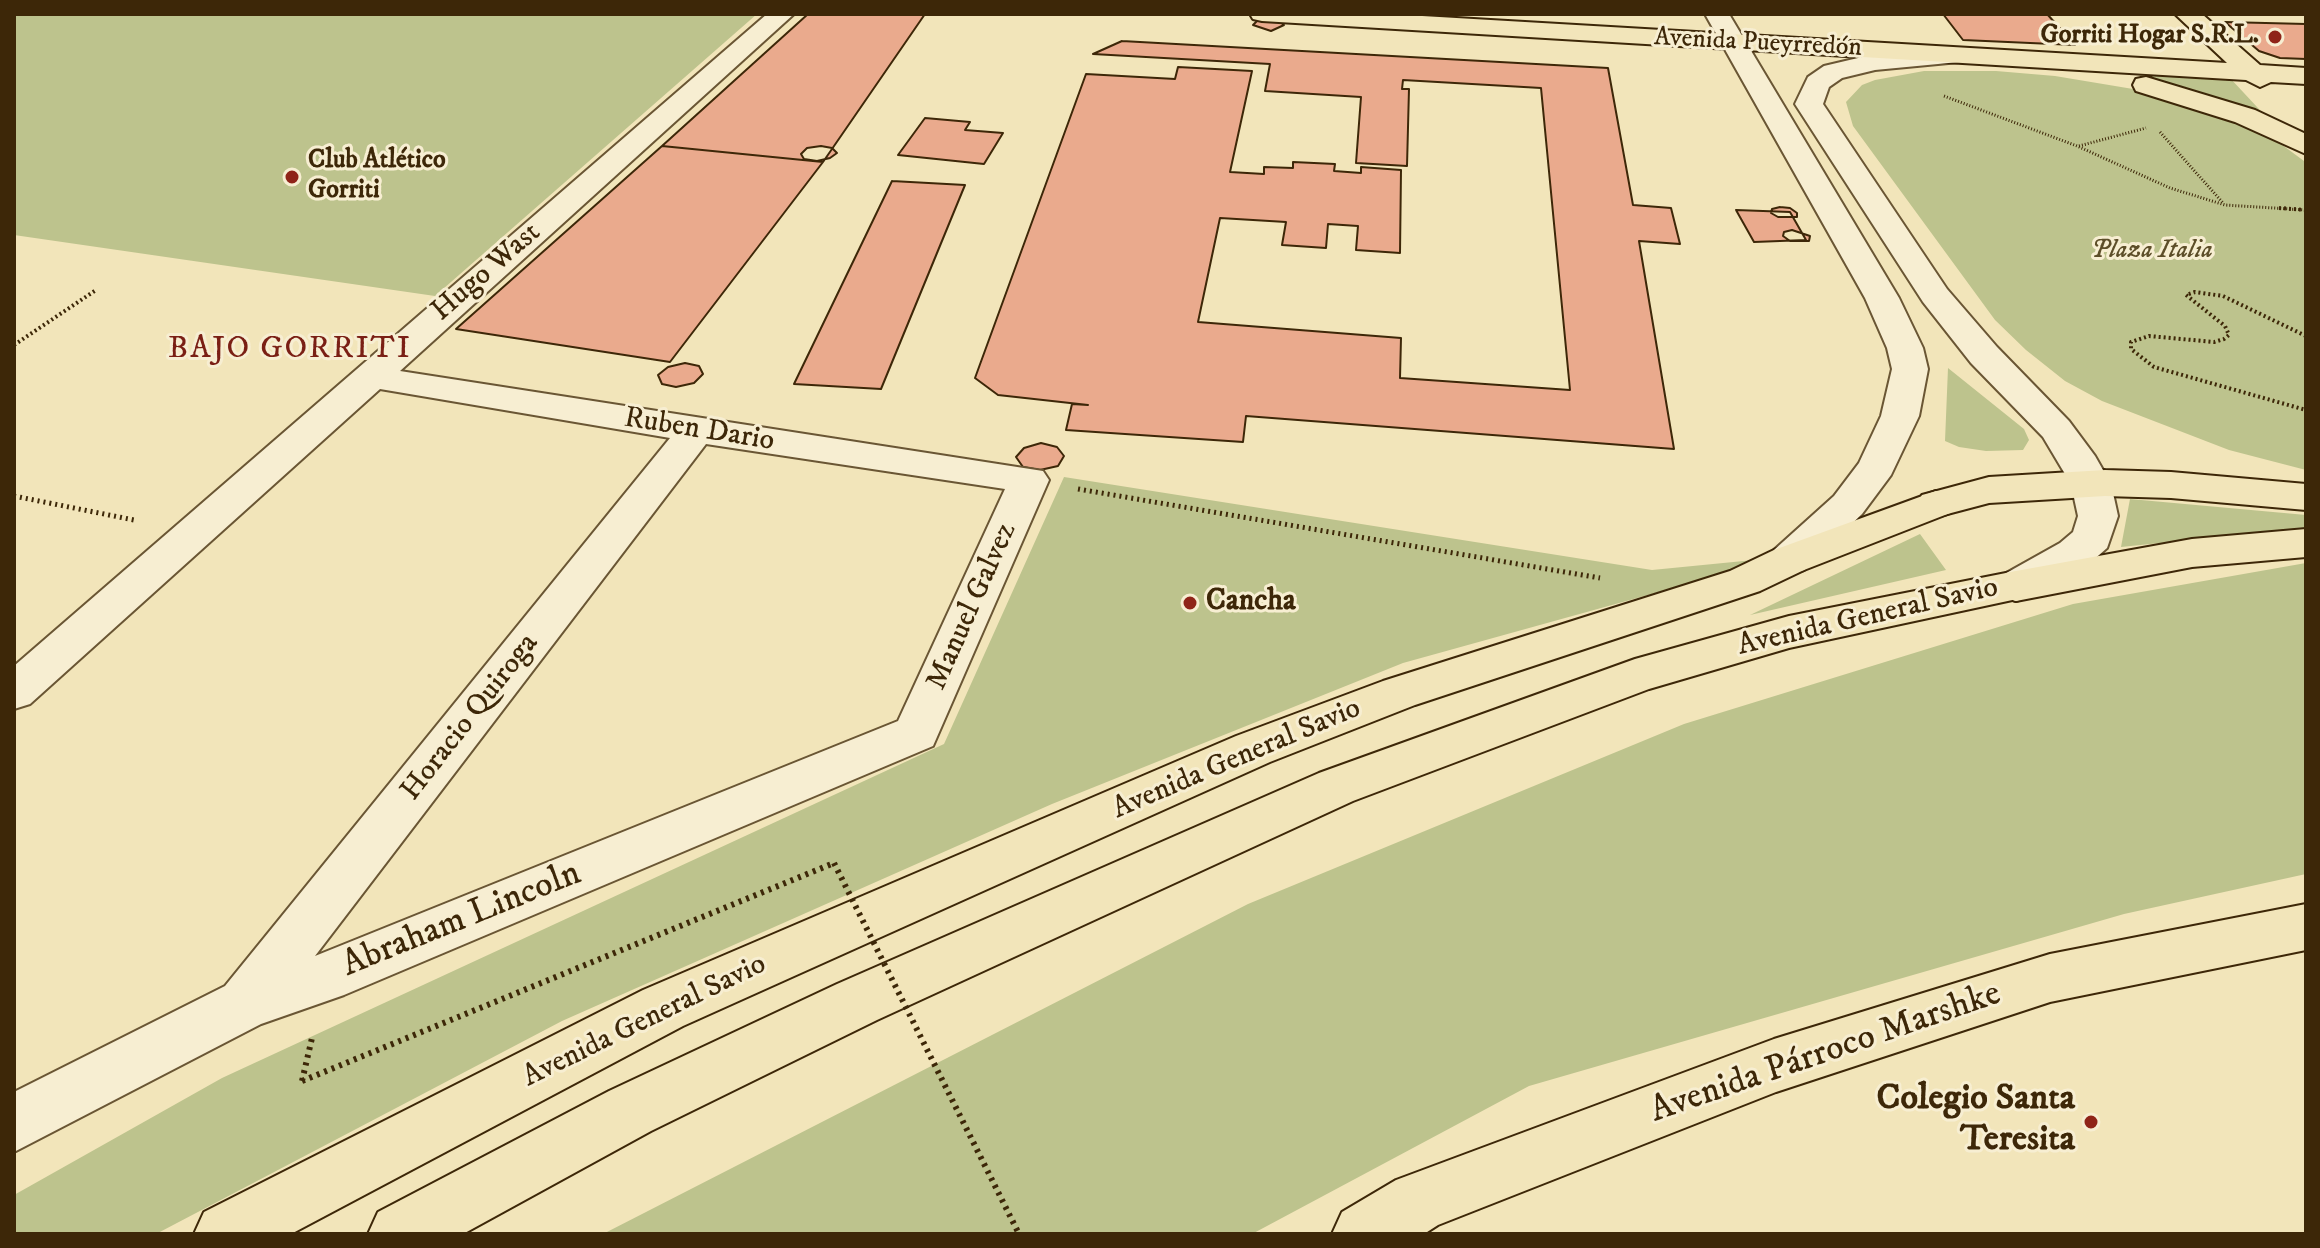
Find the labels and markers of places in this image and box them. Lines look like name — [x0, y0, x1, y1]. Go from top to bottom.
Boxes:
place label: Gorriti Hogar S.R.L. — [2041, 21, 2259, 53]
marker: Gorriti Hogar S.R.L. — [2266, 28, 2284, 46]
place label: Club Atlético Gorriti — [308, 146, 446, 208]
marker: Club Atlético Gorriti — [283, 168, 301, 186]
place label: Cancha — [1206, 585, 1296, 621]
marker: Cancha — [1181, 594, 1199, 612]
place label: Colegio Santa Teresita — [1876, 1079, 2075, 1164]
marker: Colegio Santa Teresita — [2082, 1113, 2100, 1131]

